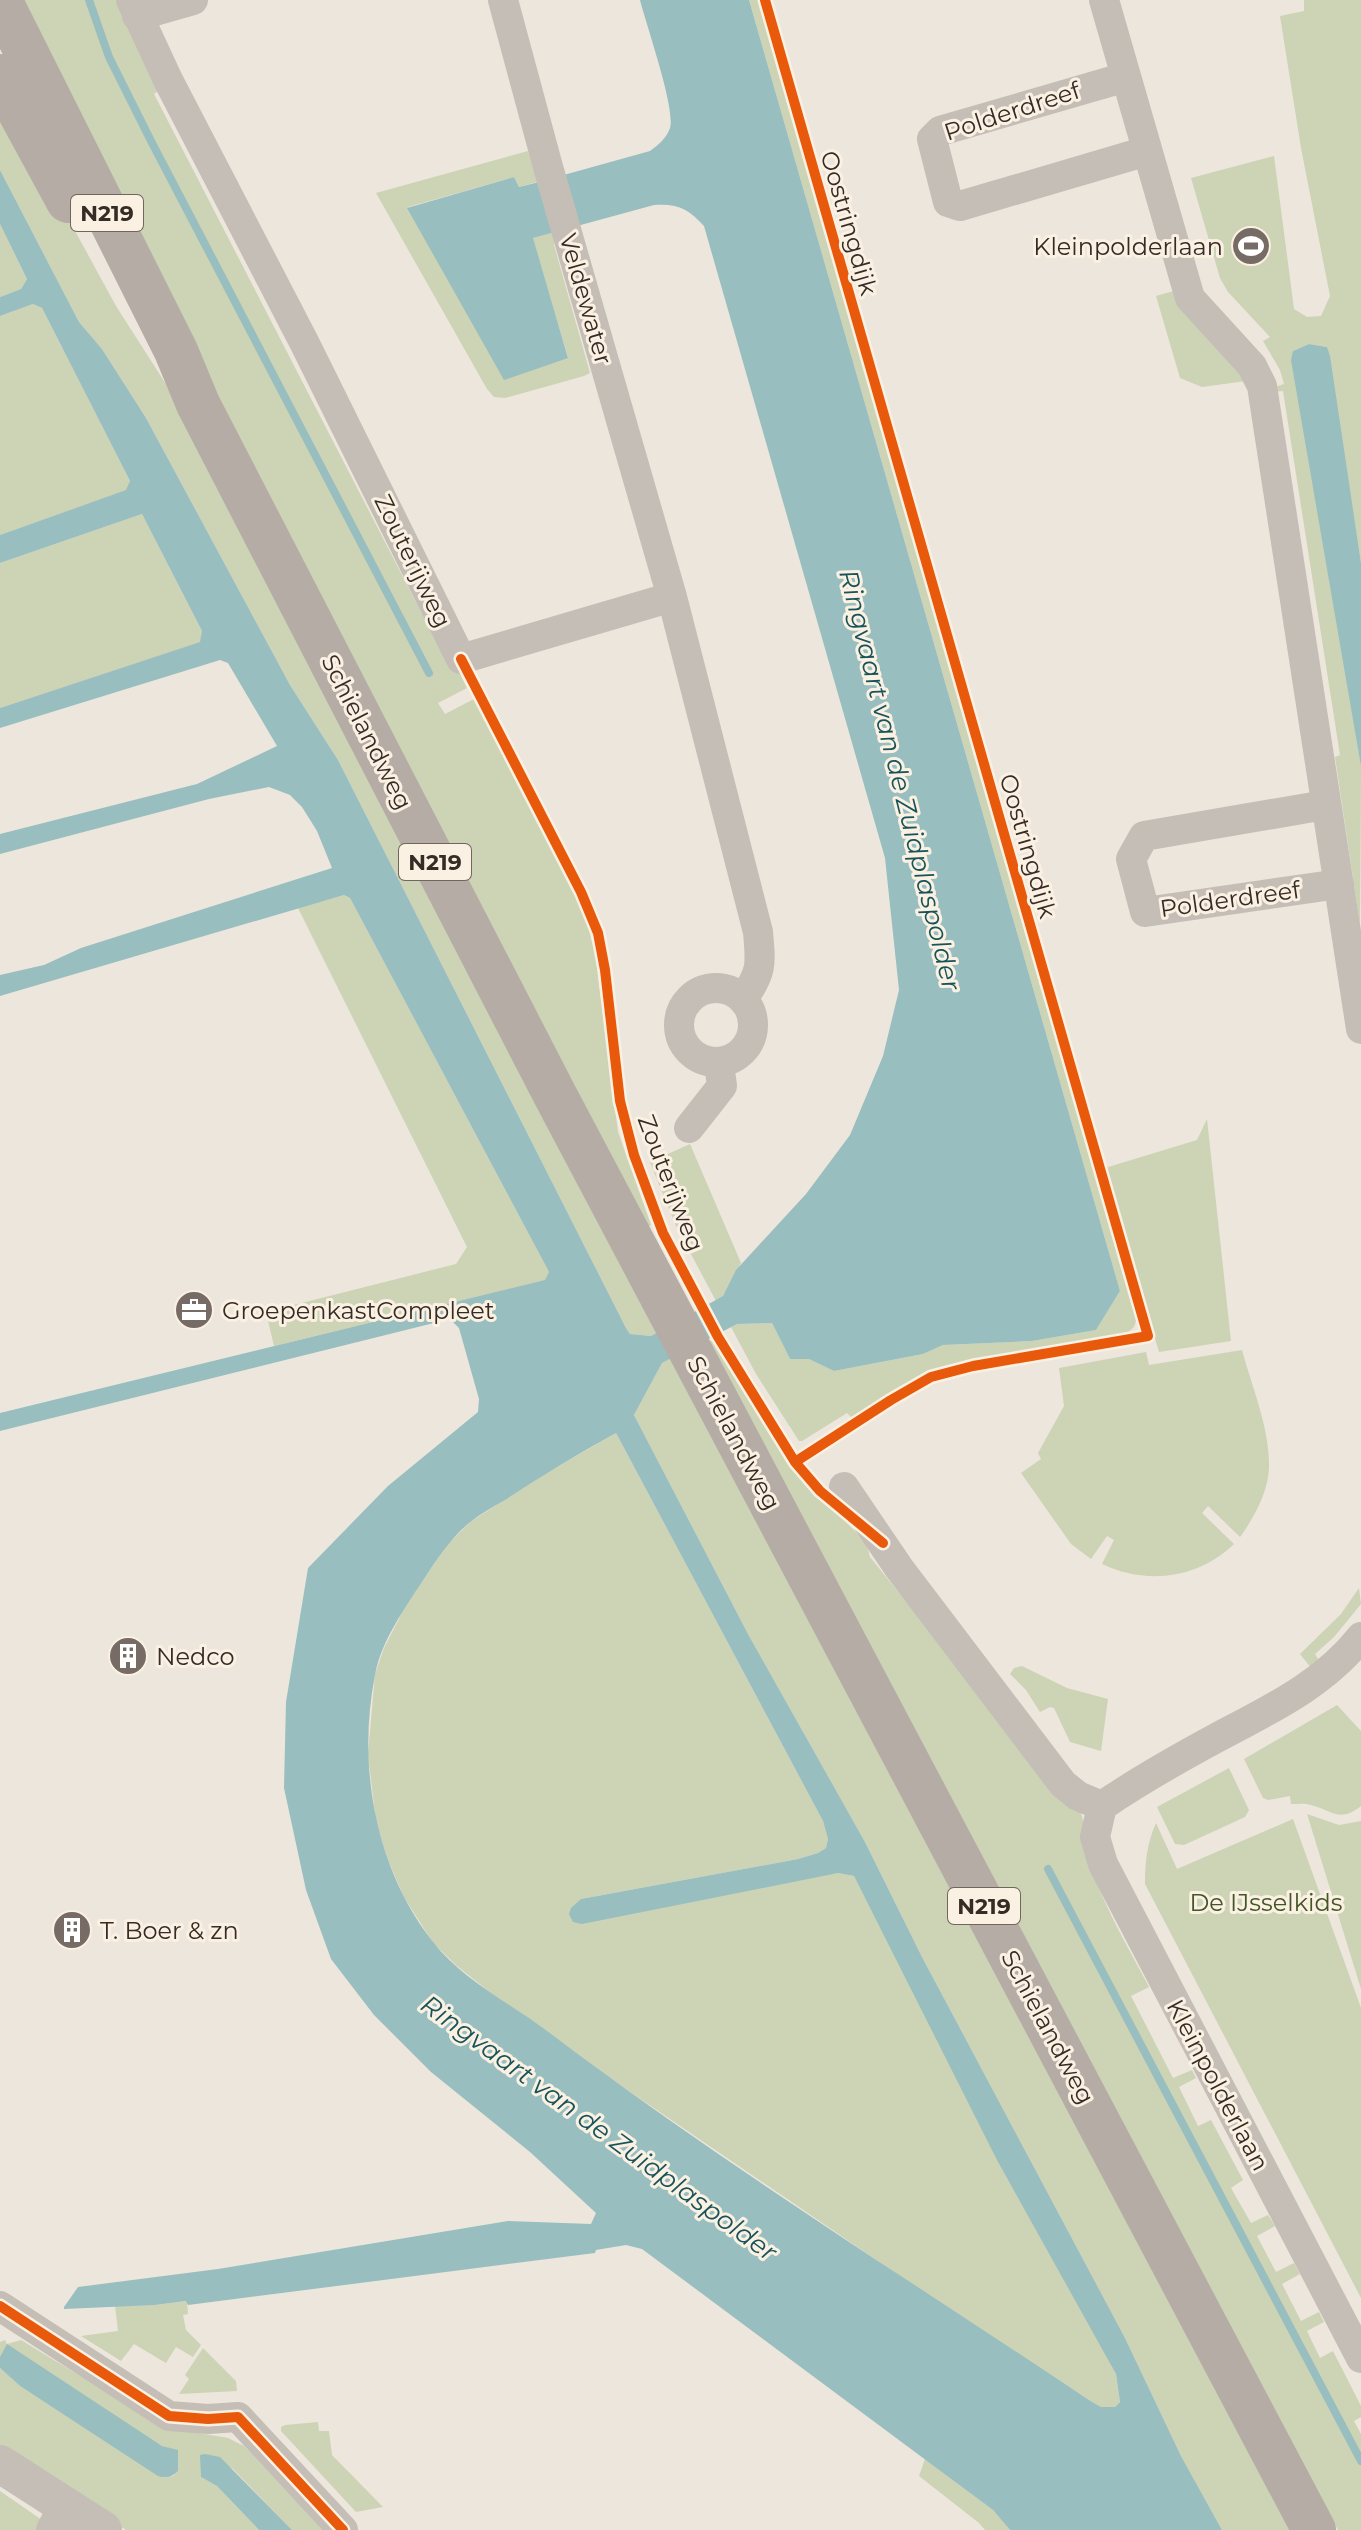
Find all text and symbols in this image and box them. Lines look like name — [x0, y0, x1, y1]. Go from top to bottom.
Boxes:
street label: Polderdreef — [940, 75, 1084, 147]
street label: Oostringdijk — [815, 147, 884, 299]
road number: N219 — [71, 195, 143, 231]
sports icon: Kleinpolderlaan — [1230, 225, 1272, 267]
street label: Veldewater — [553, 230, 619, 368]
place label: Kleinpolderlaan — [1033, 232, 1223, 261]
street label: Zouterijweg — [368, 490, 458, 632]
water label: Ringvaart van de Zuidplaspolder — [832, 566, 968, 994]
street label: Schielandweg — [315, 650, 419, 814]
street label: Oostringdijk — [994, 770, 1063, 922]
road number: N219 — [399, 844, 471, 880]
street label: Polderdreef — [1158, 875, 1303, 923]
street label: Zouterijweg — [632, 1110, 710, 1256]
office icon: GroepenkastCompleet — [173, 1289, 215, 1331]
place label: GroepenkastCompleet — [222, 1296, 495, 1325]
street label: Schielandweg — [681, 1351, 787, 1515]
building icon: Nedco — [107, 1635, 149, 1677]
place label: Nedco — [156, 1642, 235, 1671]
road number: N219 — [948, 1888, 1020, 1924]
park label: De IJsselkids — [1189, 1888, 1343, 1917]
building icon: T. Boer & zn — [51, 1909, 93, 1951]
place label: T. Boer & zn — [100, 1916, 239, 1945]
street label: Schielandweg — [995, 1945, 1101, 2109]
water label: Ringvaart van de Zuidplaspolder — [415, 1988, 784, 2268]
street label: Kleinpolderlaan — [1161, 1994, 1275, 2176]

